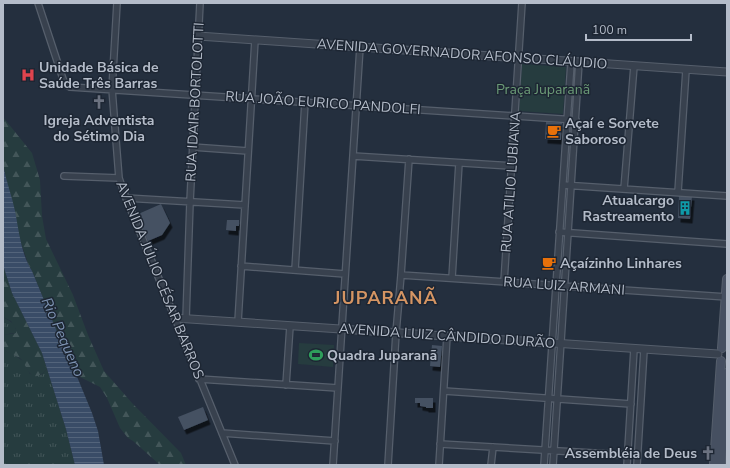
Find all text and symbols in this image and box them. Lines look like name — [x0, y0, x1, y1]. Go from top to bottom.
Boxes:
scale bar — [586, 16, 691, 42]
street label: RUA IDAIR BORTOLOTTI — [181, 22, 209, 182]
text: 100 m — [592, 22, 627, 38]
street label: AVENIDA GOVERNADOR AFONSO CLÁUDIO — [316, 34, 608, 74]
place label: Unidade Básica de Saúde Três Barras — [39, 58, 159, 93]
hospital icon: Unidade Básica de Saúde Três Barras — [20, 67, 36, 83]
park label: Praça Juparanã — [496, 80, 590, 99]
street label: RUA JOÃO EURICO PANDOLFI — [225, 87, 421, 119]
church icon: Igreja Adventista do Sétimo Dia — [91, 94, 107, 110]
place label: Igreja Adventista do Sétimo Dia — [44, 111, 154, 146]
street label: RUA ATILIO LUBIANA — [497, 111, 525, 253]
place label: Açaí e Sorvete Saboroso — [565, 114, 659, 149]
cafe icon: Açaí e Sorvete Saboroso — [546, 123, 562, 139]
street label: AVENIDA JÚLIO CÉSAR BARROS — [111, 178, 209, 382]
place label: Atualcargo Rastreamento — [583, 191, 674, 226]
building icon: Atualcargo Rastreamento — [677, 200, 693, 216]
place label: Açaízinho Linhares — [560, 254, 682, 273]
cafe icon: Açaízinho Linhares — [541, 255, 557, 271]
street label: RUA LUIZ ARMANI — [503, 272, 625, 300]
district label: JUPARANÃ — [333, 286, 438, 310]
water label: Rio Pequeno — [37, 294, 89, 380]
street label: AVENIDA LUIZ CÂNDIDO DURÃO — [338, 319, 556, 353]
place label: Quadra Juparanã — [327, 346, 437, 365]
sports icon: Quadra Juparanã — [308, 347, 324, 363]
place label: Assembléia de Deus — [565, 444, 697, 463]
church icon: Assembléia de Deus — [700, 445, 716, 461]

